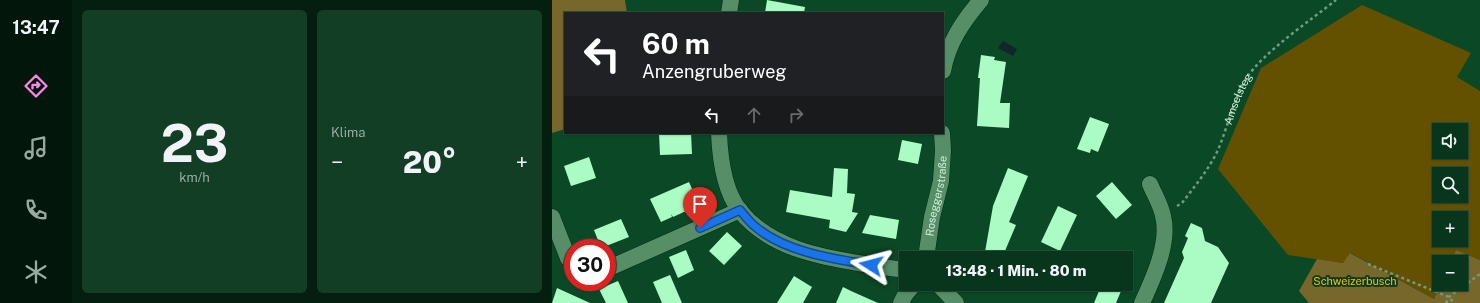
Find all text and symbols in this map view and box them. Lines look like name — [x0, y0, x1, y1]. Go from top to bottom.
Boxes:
text: 13:47 — [12, 17, 60, 38]
text: 60 m — [642, 27, 710, 60]
icon: left — [576, 28, 628, 80]
text: Anzengruberweg — [642, 61, 787, 82]
street label: Amselsteg — [1222, 71, 1254, 126]
icon: directions — [22, 72, 50, 100]
icon: left — [701, 104, 723, 126]
icon: ahead — [743, 104, 765, 126]
icon: right — [785, 104, 807, 126]
text: 23 — [161, 113, 228, 174]
map controls — [1432, 123, 1468, 291]
button: sound — [1432, 123, 1468, 159]
text: Klima — [331, 125, 365, 140]
icon: music — [22, 134, 50, 162]
text: 20° — [403, 144, 456, 180]
text: − — [331, 149, 343, 175]
text: + — [516, 149, 528, 175]
street label: Roseggerstraße — [923, 155, 949, 237]
button: search — [1432, 167, 1468, 203]
text: km/h — [179, 170, 210, 185]
pin — [683, 187, 717, 228]
icon: arrive — [689, 193, 711, 215]
icon: phone — [22, 196, 50, 224]
button: + — [1432, 211, 1468, 247]
speed limit sign: 30 — [564, 239, 616, 291]
position arrow — [850, 244, 892, 286]
button: − — [1432, 255, 1468, 291]
icon: climate — [22, 258, 50, 286]
text: 13:48 · 1 Min. · 80 m — [946, 262, 1086, 279]
park label: Schweizerbusch — [1313, 275, 1397, 287]

